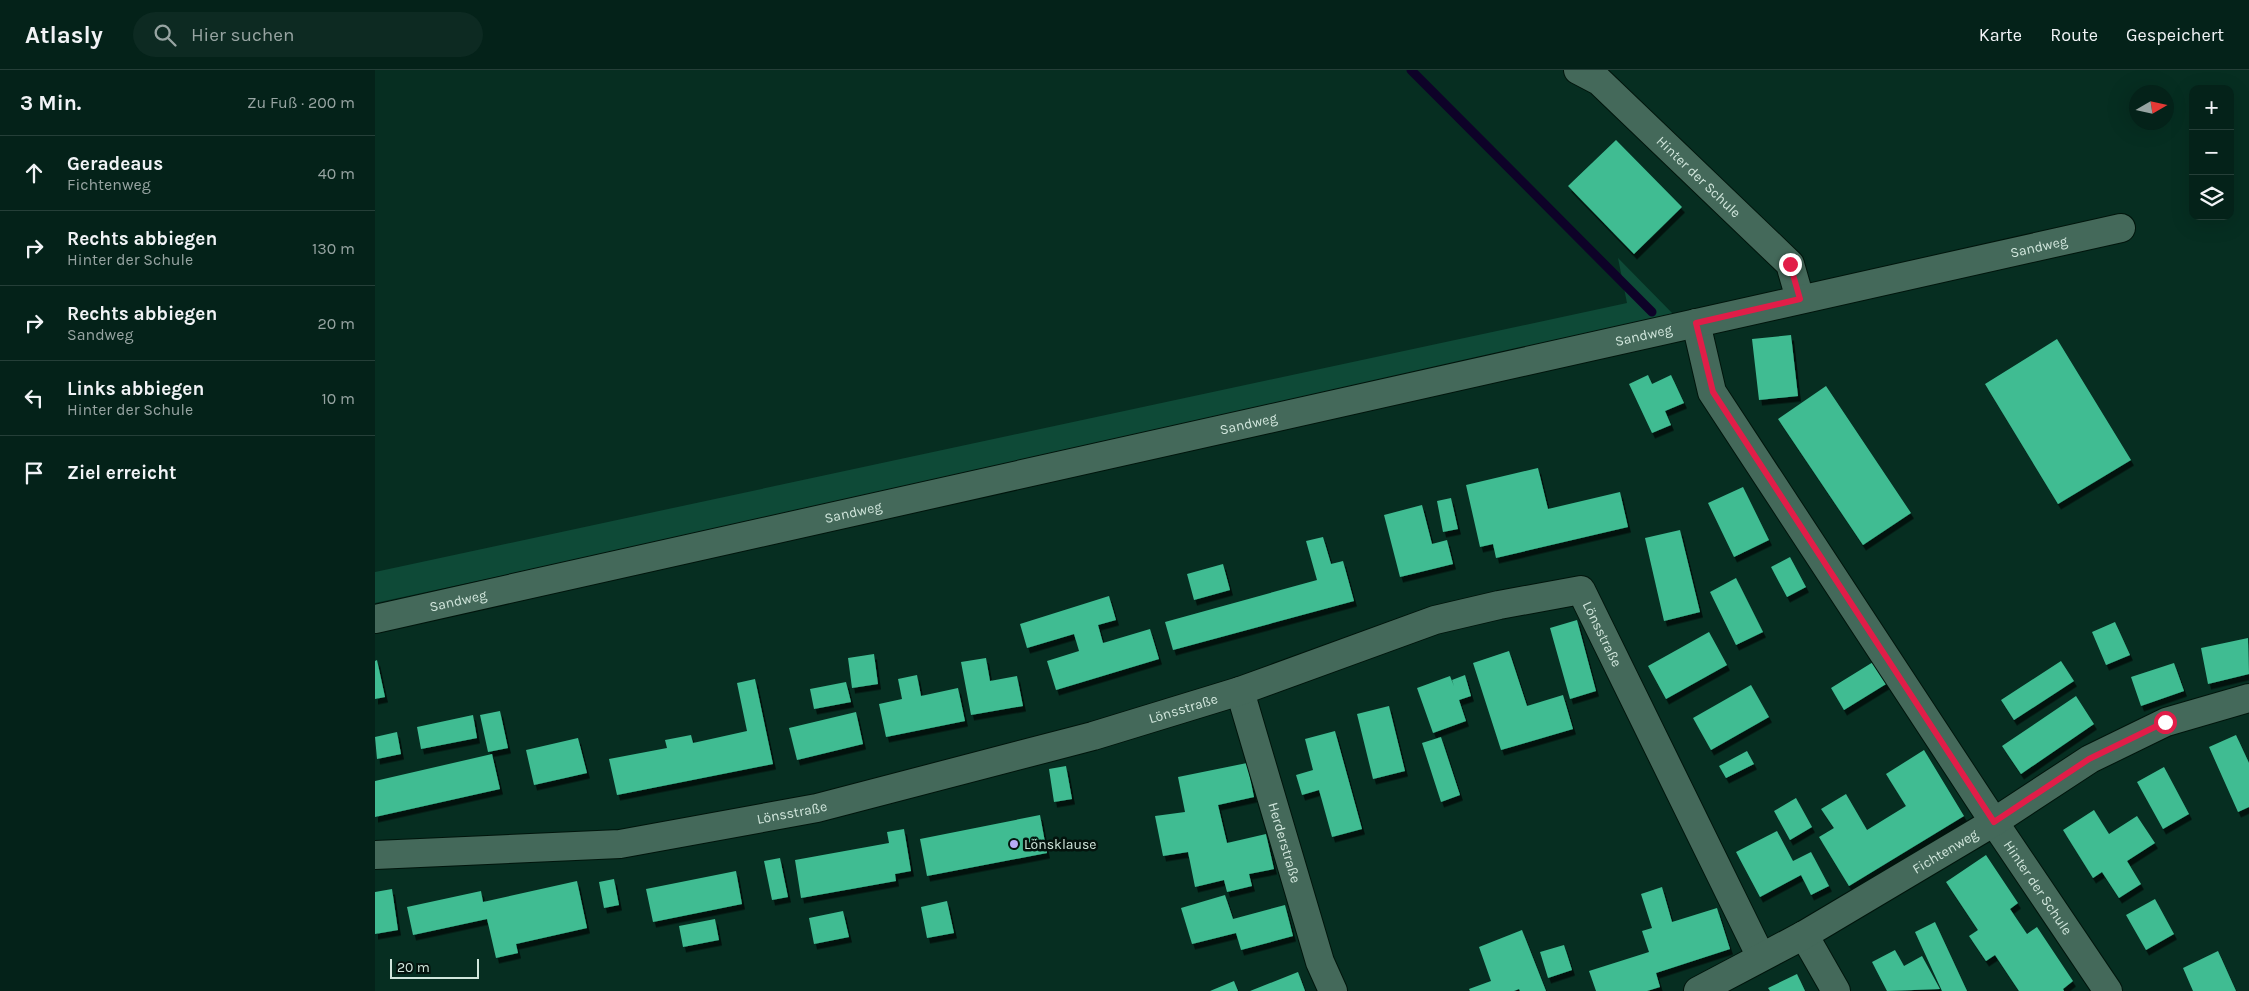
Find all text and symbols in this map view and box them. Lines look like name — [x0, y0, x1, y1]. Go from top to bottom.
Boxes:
search box — [133, 12, 483, 57]
text: Atlasly — [25, 21, 103, 49]
icon: search — [151, 21, 179, 49]
text: Hier suchen — [191, 24, 294, 46]
text: Karte — [1979, 24, 2022, 46]
text: Route — [2050, 24, 2098, 46]
text: Gespeichert — [2126, 24, 2224, 46]
north arrow — [2129, 85, 2174, 130]
map controls — [2189, 85, 2234, 220]
button: + — [2189, 85, 2234, 130]
text: 3 Min. — [20, 91, 81, 115]
text: Zu Fuß · 200 m — [247, 93, 355, 112]
button: − — [2189, 130, 2234, 175]
street label: Hinter der Schule — [1653, 133, 1744, 221]
text: Geradeaus — [67, 153, 163, 175]
icon: ahead — [20, 159, 48, 187]
text: 40 m — [318, 164, 355, 183]
text: Fichtenweg — [67, 175, 151, 194]
button: layers — [2189, 175, 2234, 220]
text: Rechts abbiegen — [67, 228, 217, 250]
street label: Sandweg — [2009, 232, 2069, 262]
icon: right — [20, 234, 48, 262]
text: 130 m — [312, 239, 355, 258]
text: Hinter der Schule — [67, 250, 193, 269]
route end — [1779, 253, 1802, 276]
text: Rechts abbiegen — [67, 303, 217, 325]
icon: right — [20, 309, 48, 337]
text: 20 m — [317, 314, 355, 333]
street label: Sandweg — [1613, 321, 1674, 350]
text: Sandweg — [67, 325, 133, 344]
text: Links abbiegen — [67, 378, 204, 400]
icon: left — [20, 384, 48, 412]
text: 10 m — [321, 389, 355, 408]
text: Hinter der Schule — [67, 400, 193, 419]
street label: Sandweg — [1218, 409, 1279, 439]
icon: arrive — [20, 459, 48, 487]
text: Ziel erreicht — [67, 462, 177, 484]
street label: Sandweg — [823, 498, 884, 527]
street label: Sandweg — [428, 586, 488, 616]
street label: Lönsstraße — [1579, 598, 1625, 670]
street label: Lönsstraße — [1147, 690, 1220, 727]
route start — [2154, 711, 2177, 734]
street label: Lönsstraße — [755, 798, 829, 828]
street label: Herderstraße — [1264, 800, 1304, 885]
street label: Fichtenweg — [1909, 825, 1981, 878]
place label: Lönsklause — [1024, 836, 1097, 853]
street label: Hinter der Schule — [2000, 837, 2076, 938]
marker: Lönsklause — [1008, 838, 1020, 850]
scale bar — [390, 956, 479, 979]
text: 20 m — [397, 959, 430, 976]

